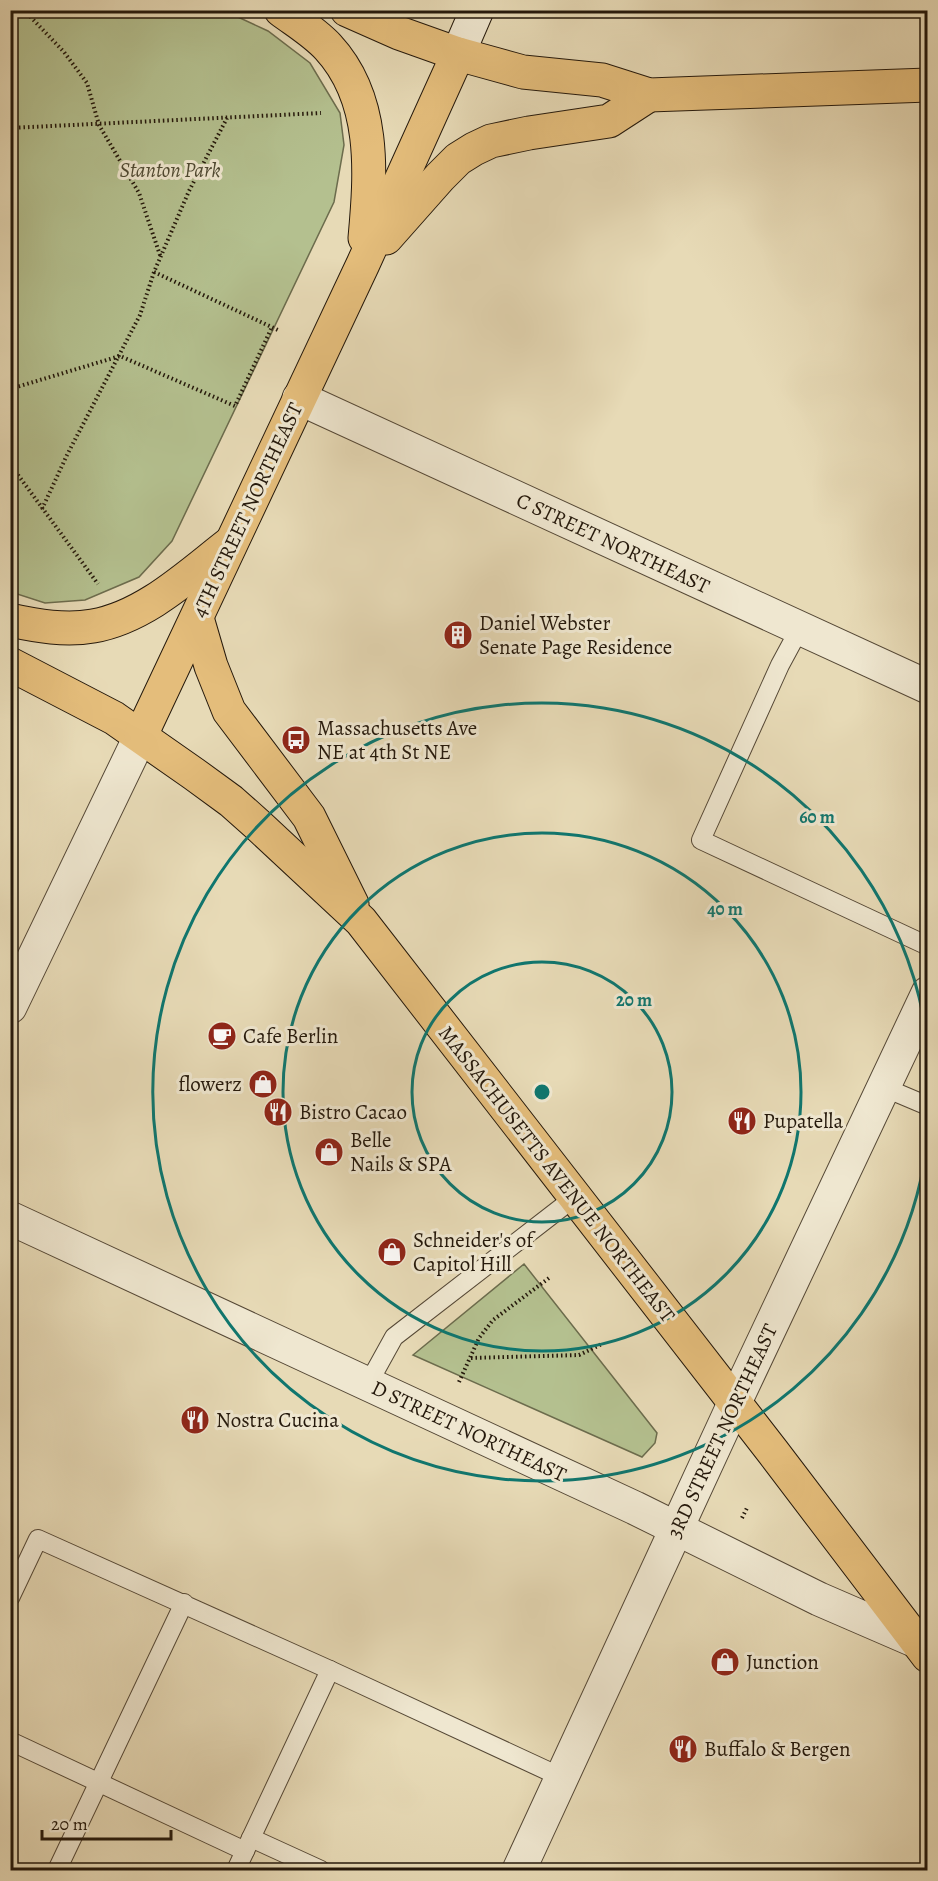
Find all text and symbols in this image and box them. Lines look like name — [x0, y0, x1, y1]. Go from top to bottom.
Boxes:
park label: Stanton Park — [119, 156, 221, 184]
street label: 4TH STREET NORTHEAST — [185, 398, 309, 622]
street label: C STREET NORTHEAST — [512, 486, 715, 600]
place label: Daniel Webster Senate Page Residence — [479, 609, 672, 661]
building icon: Daniel Webster Senate Page Residence — [442, 619, 474, 651]
place label: Massachusetts Ave NE at 4th St NE — [317, 714, 477, 766]
bus stop icon: Massachusetts Ave NE at 4th St NE — [280, 724, 312, 756]
text: 60 m — [799, 805, 835, 829]
text: 40 m — [707, 897, 743, 921]
text: 20 m — [616, 988, 652, 1012]
cafe icon: Cafe Berlin — [206, 1020, 238, 1052]
street label: MASSACHUSETTS AVENUE NORTHEAST — [432, 1020, 682, 1329]
place label: Cafe Berlin — [243, 1022, 338, 1050]
shop icon: flowerz — [247, 1068, 279, 1100]
place label: flowerz — [178, 1070, 242, 1098]
centre of rings — [532, 1082, 552, 1102]
restaurant icon: Bistro Cacao — [262, 1096, 294, 1128]
place label: Bistro Cacao — [299, 1098, 407, 1126]
restaurant icon: Pupatella — [726, 1105, 758, 1137]
place label: Pupatella — [763, 1107, 843, 1135]
place label: Belle Nails & SPA — [350, 1126, 452, 1178]
shop icon: Belle Nails & SPA — [313, 1136, 345, 1168]
place label: Schneider's of Capitol Hill — [413, 1226, 536, 1278]
shop icon: Schneider's of Capitol Hill — [376, 1236, 408, 1268]
street label: 3RD STREET NORTHEAST — [660, 1319, 784, 1543]
street label: D STREET NORTHEAST — [367, 1374, 571, 1489]
restaurant icon: Nostra Cucina — [179, 1404, 211, 1436]
place label: Nostra Cucina — [216, 1406, 339, 1434]
shop icon: Junction — [709, 1646, 741, 1678]
place label: Junction — [746, 1648, 819, 1676]
restaurant icon: Buffalo & Bergen — [667, 1733, 699, 1765]
place label: Buffalo & Bergen — [704, 1735, 851, 1763]
scale bar — [42, 1803, 171, 1841]
text: 20 m — [51, 1812, 88, 1836]

